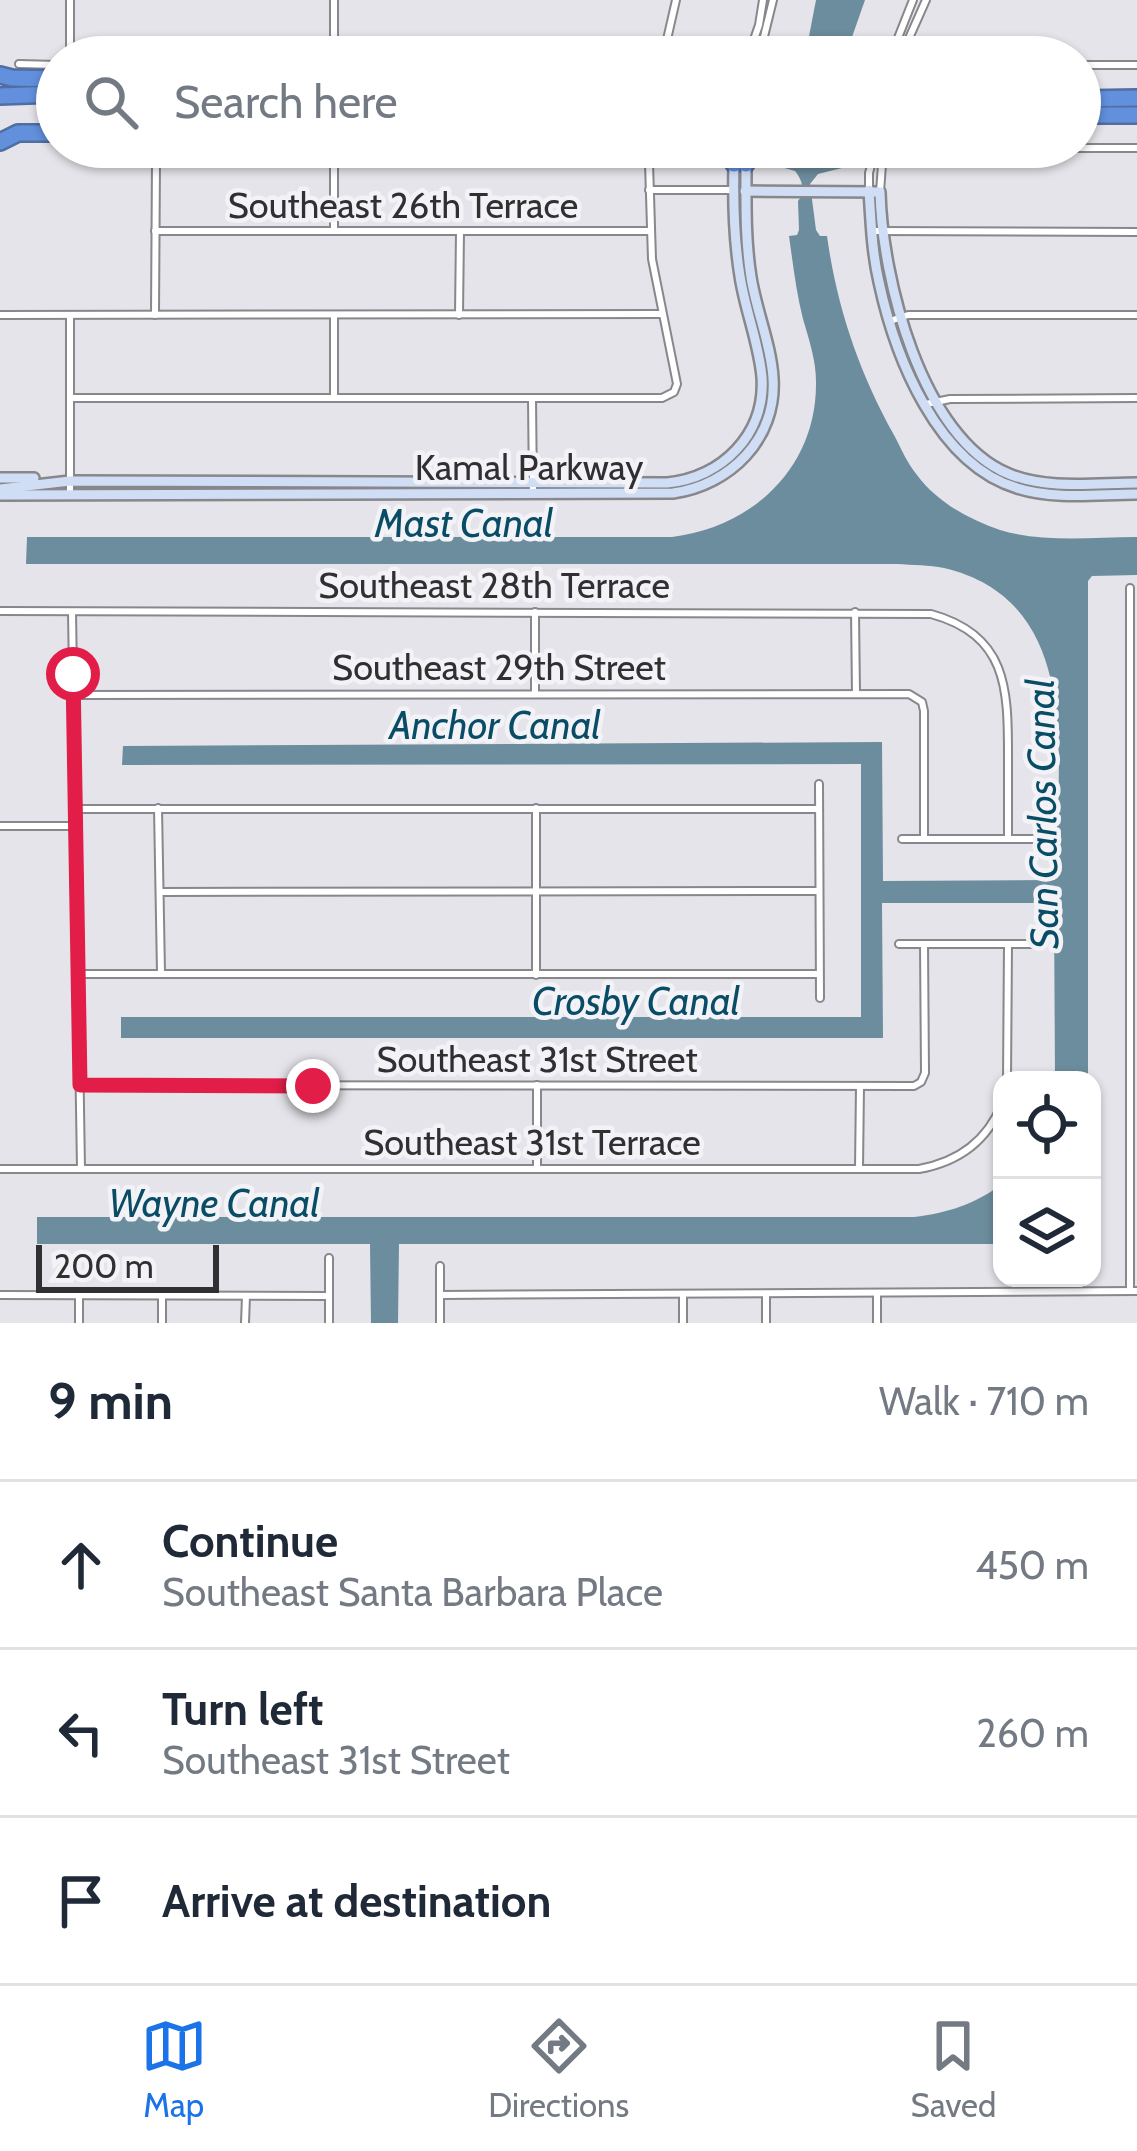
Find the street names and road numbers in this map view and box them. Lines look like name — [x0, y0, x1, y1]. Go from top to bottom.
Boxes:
street label: Southeast 26th Terrace — [228, 183, 578, 227]
street label: Kamal Parkway — [415, 445, 643, 489]
street label: Southeast 28th Terrace — [318, 563, 670, 607]
street label: Southeast 29th Street — [332, 645, 666, 689]
street label: Southeast 31st Street — [376, 1037, 698, 1081]
street label: Southeast 31st Terrace — [363, 1120, 701, 1164]

